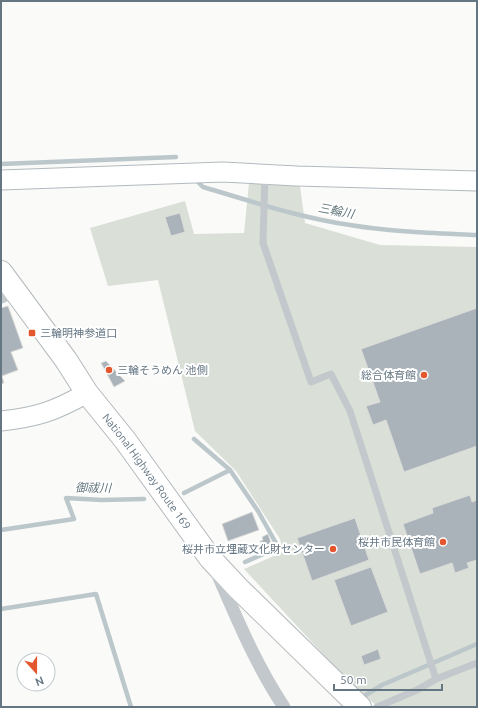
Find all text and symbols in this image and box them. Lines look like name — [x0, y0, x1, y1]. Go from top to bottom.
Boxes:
water label: 三輪川 — [317, 201, 357, 221]
place label: 三輪明神参道口 — [40, 327, 117, 339]
marker: 三輪明神参道口 — [27, 328, 37, 338]
place label: 三輪そうめん 池側 — [117, 364, 208, 376]
marker: 三輪そうめん 池側 — [104, 365, 114, 375]
place label: 総合体育館 — [361, 369, 416, 381]
marker: 総合体育館 — [419, 370, 429, 380]
street label: National Highway Route 169 — [100, 411, 193, 531]
water label: 御祓川 — [75, 481, 113, 494]
place label: 桜井市民体育館 — [358, 536, 435, 548]
marker: 桜井市民体育館 — [438, 537, 448, 547]
place label: 桜井市立埋蔵文化財センター — [182, 543, 325, 555]
marker: 桜井市立埋蔵文化財センター — [328, 544, 338, 554]
north arrow — [16, 652, 56, 692]
scale bar — [334, 666, 442, 692]
text: 50 m — [340, 673, 367, 686]
text: N — [34, 674, 46, 688]

